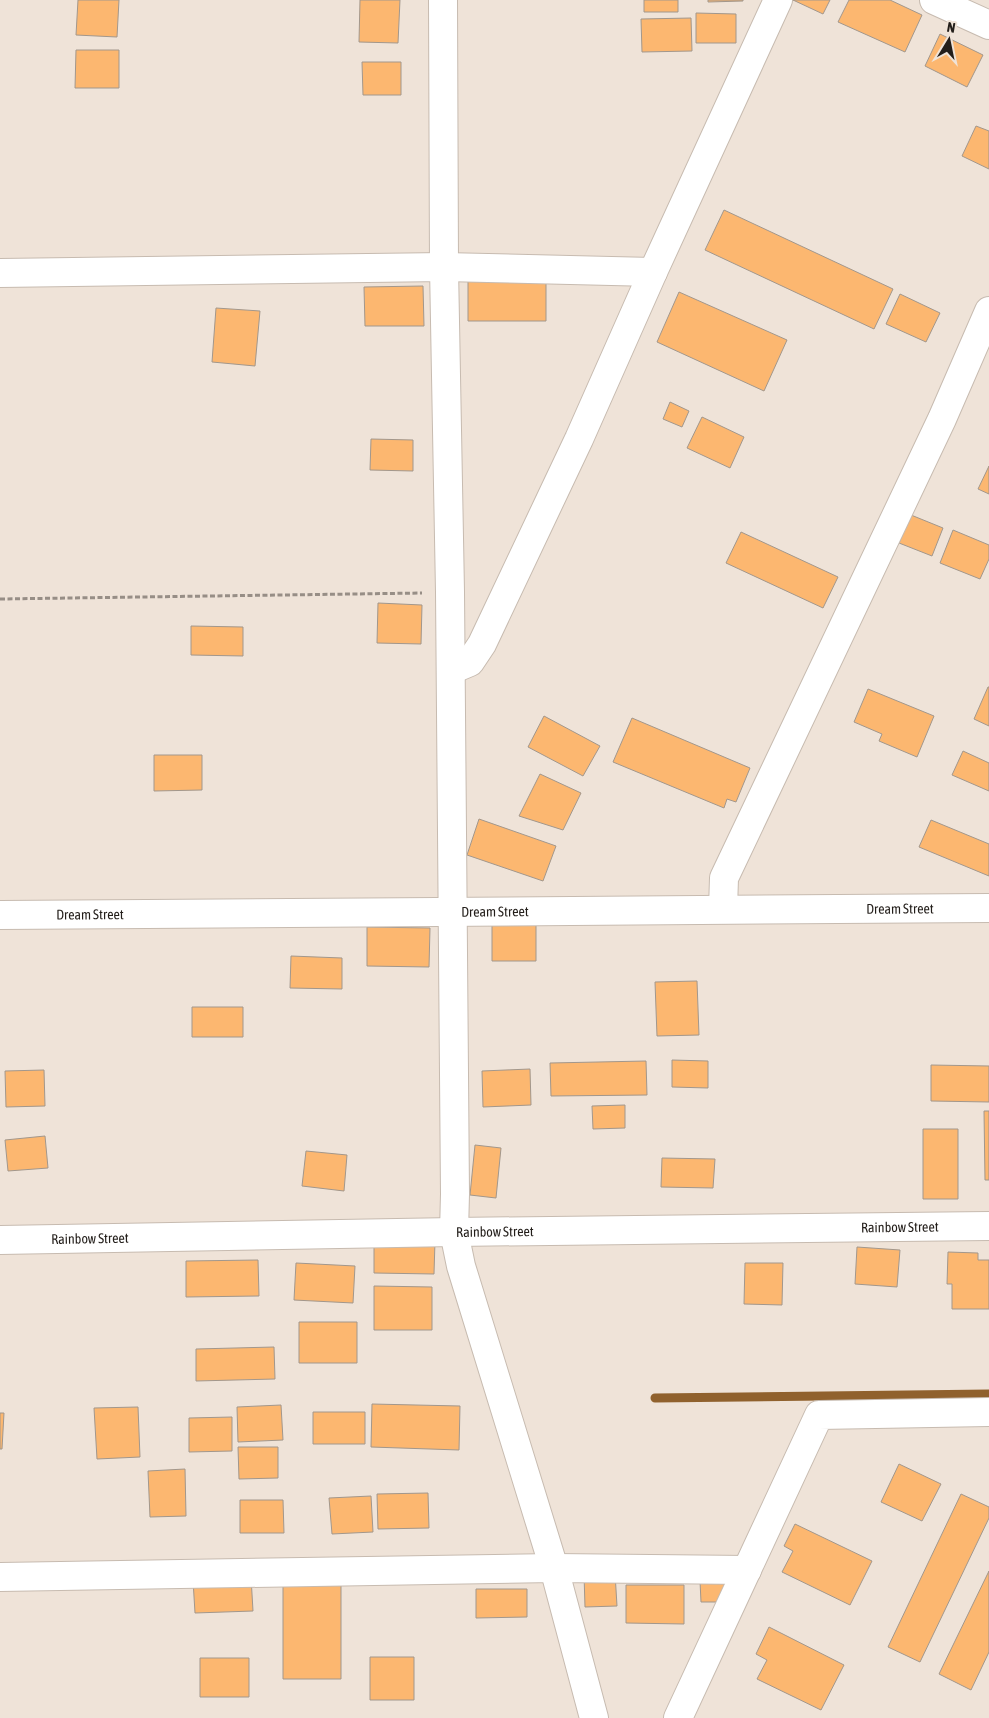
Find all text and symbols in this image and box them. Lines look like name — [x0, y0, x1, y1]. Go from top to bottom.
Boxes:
north arrow — [924, 15, 974, 65]
text: N — [946, 19, 957, 36]
street label: Dream Street — [866, 900, 934, 917]
street label: Dream Street — [461, 903, 529, 920]
street label: Dream Street — [56, 906, 124, 923]
street label: Rainbow Street — [861, 1219, 939, 1235]
street label: Rainbow Street — [456, 1223, 534, 1240]
street label: Rainbow Street — [51, 1230, 129, 1247]

